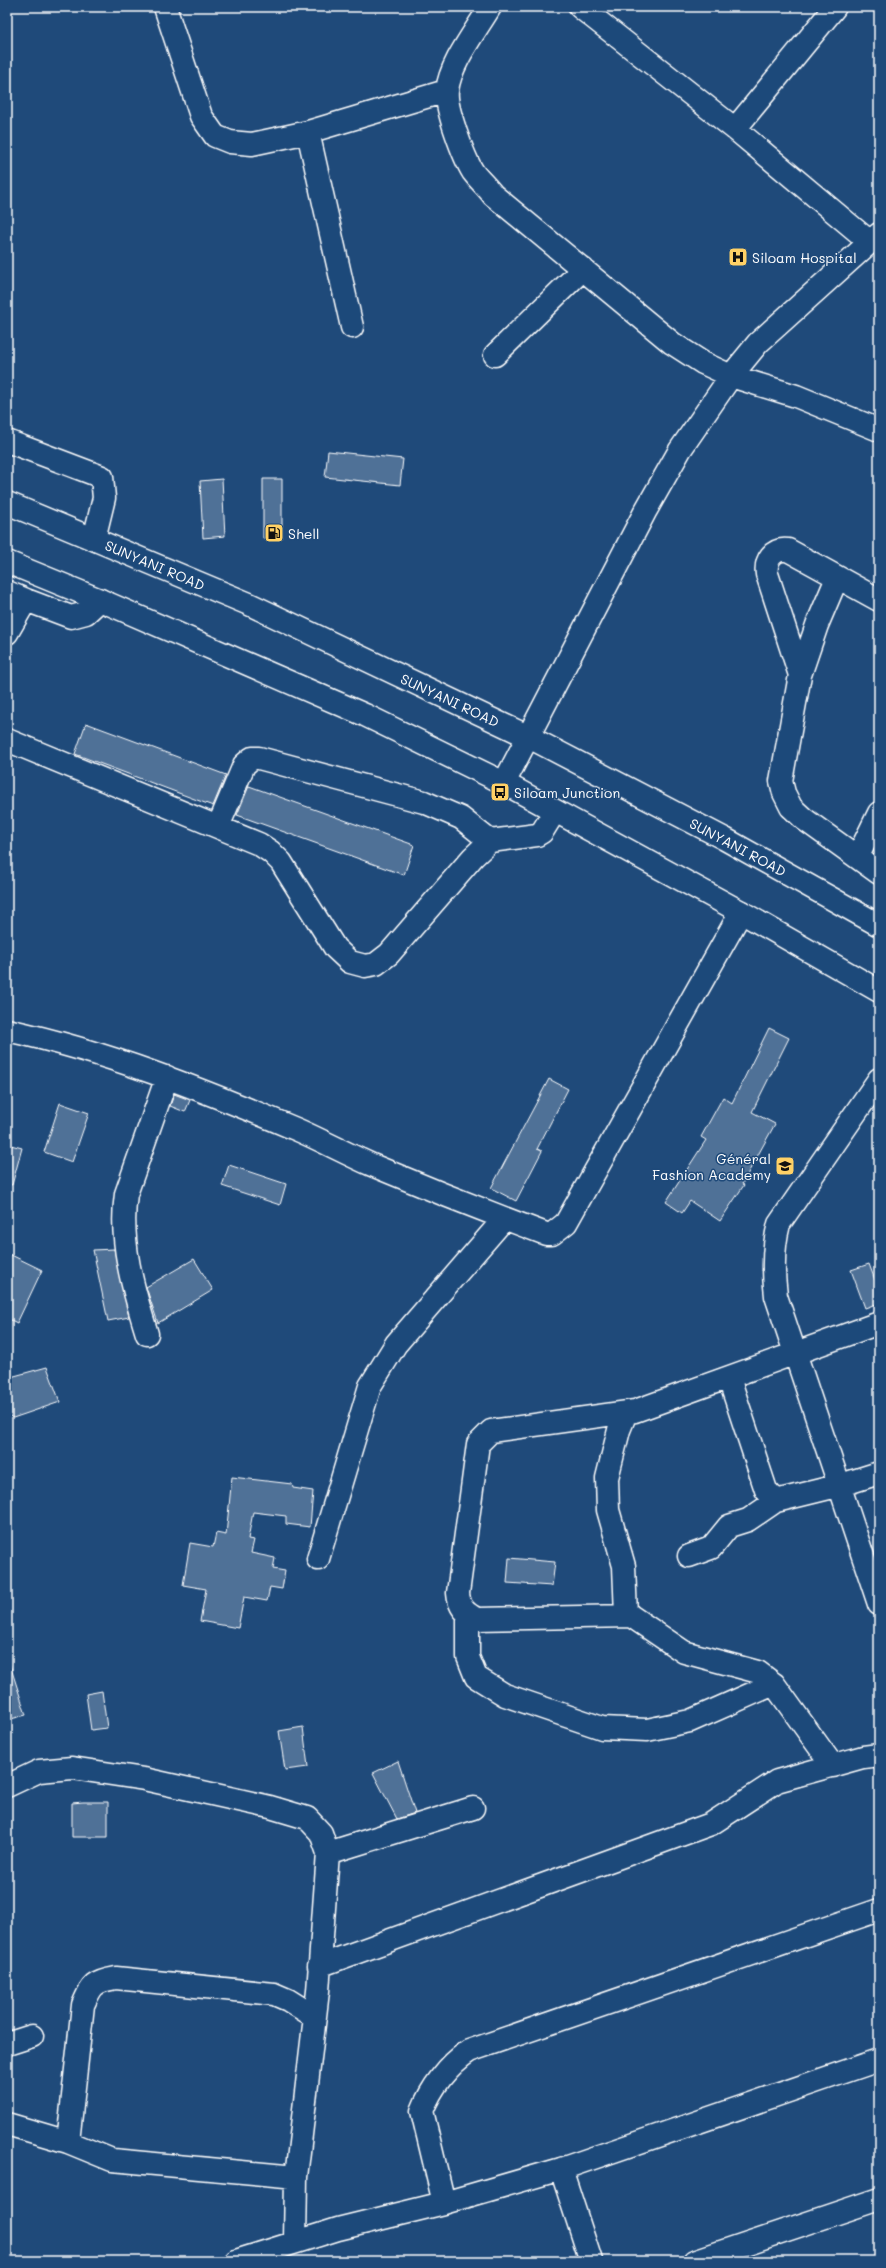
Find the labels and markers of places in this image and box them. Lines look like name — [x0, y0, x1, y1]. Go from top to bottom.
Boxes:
hospital icon: Siloam Hospital — [727, 246, 749, 268]
place label: Siloam Hospital — [752, 248, 857, 267]
fuel station icon: Shell — [263, 522, 285, 544]
place label: Shell — [288, 524, 319, 543]
bus stop icon: Siloam Junction — [489, 781, 511, 803]
place label: Siloam Junction — [514, 783, 620, 802]
place label: Général Fashion Academy — [652, 1149, 771, 1184]
school or university icon: Général Fashion Academy — [774, 1155, 796, 1177]

